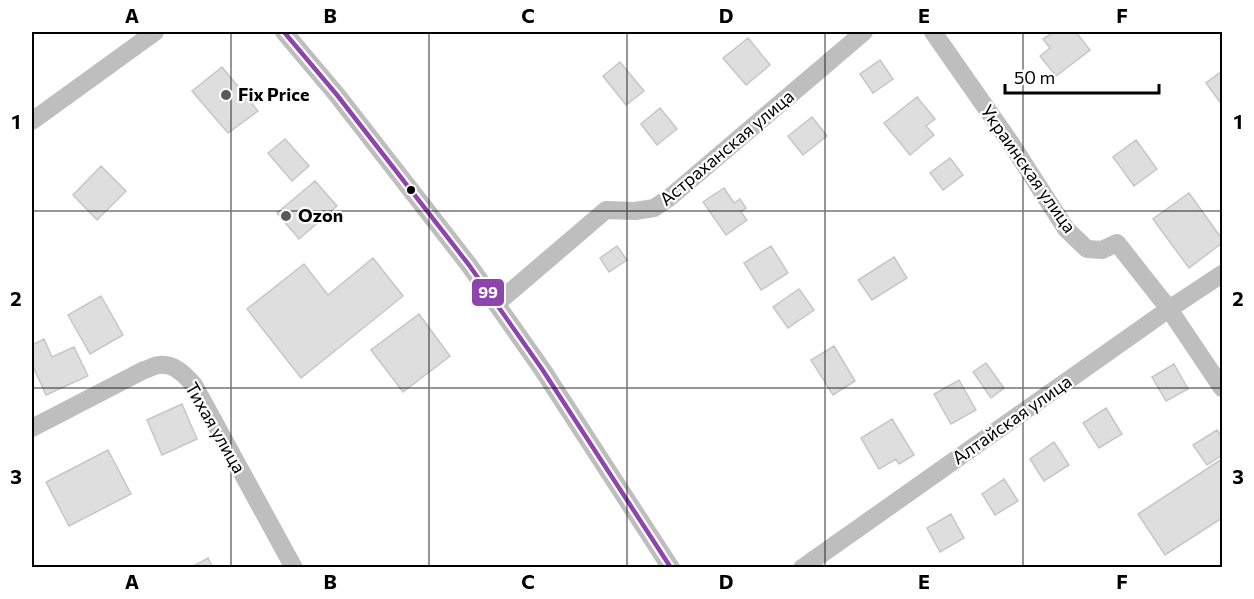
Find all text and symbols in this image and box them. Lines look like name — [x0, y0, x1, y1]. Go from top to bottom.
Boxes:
text: A — [125, 3, 139, 27]
text: B — [323, 3, 337, 27]
text: C — [521, 3, 535, 27]
text: D — [719, 3, 733, 27]
text: E — [918, 3, 930, 27]
text: F — [1116, 3, 1128, 27]
scale bar — [1005, 57, 1160, 95]
text: 50 m — [1014, 66, 1055, 88]
place label: Fix Price — [238, 83, 309, 105]
street label: Астраханская улица — [655, 85, 798, 210]
marker: Fix Price — [219, 88, 233, 102]
street label: Украинская улица — [976, 100, 1081, 237]
text: 1 — [11, 109, 21, 133]
text: 1 — [1233, 109, 1243, 133]
unlabelled marker — [405, 184, 417, 196]
place label: Ozon — [298, 204, 343, 226]
marker: Ozon — [279, 209, 293, 223]
line badge: 99 — [471, 278, 505, 307]
text: 99 — [478, 282, 498, 301]
text: 2 — [10, 286, 22, 310]
text: 2 — [1232, 286, 1244, 310]
street label: Алтайская улица — [947, 370, 1075, 469]
street label: Тихая улица — [181, 378, 251, 477]
text: 3 — [10, 464, 22, 488]
text: 3 — [1232, 464, 1244, 488]
text: A — [125, 569, 139, 593]
text: B — [323, 569, 337, 593]
text: C — [521, 569, 535, 593]
text: D — [719, 569, 733, 593]
text: E — [918, 569, 930, 593]
text: F — [1116, 569, 1128, 593]

